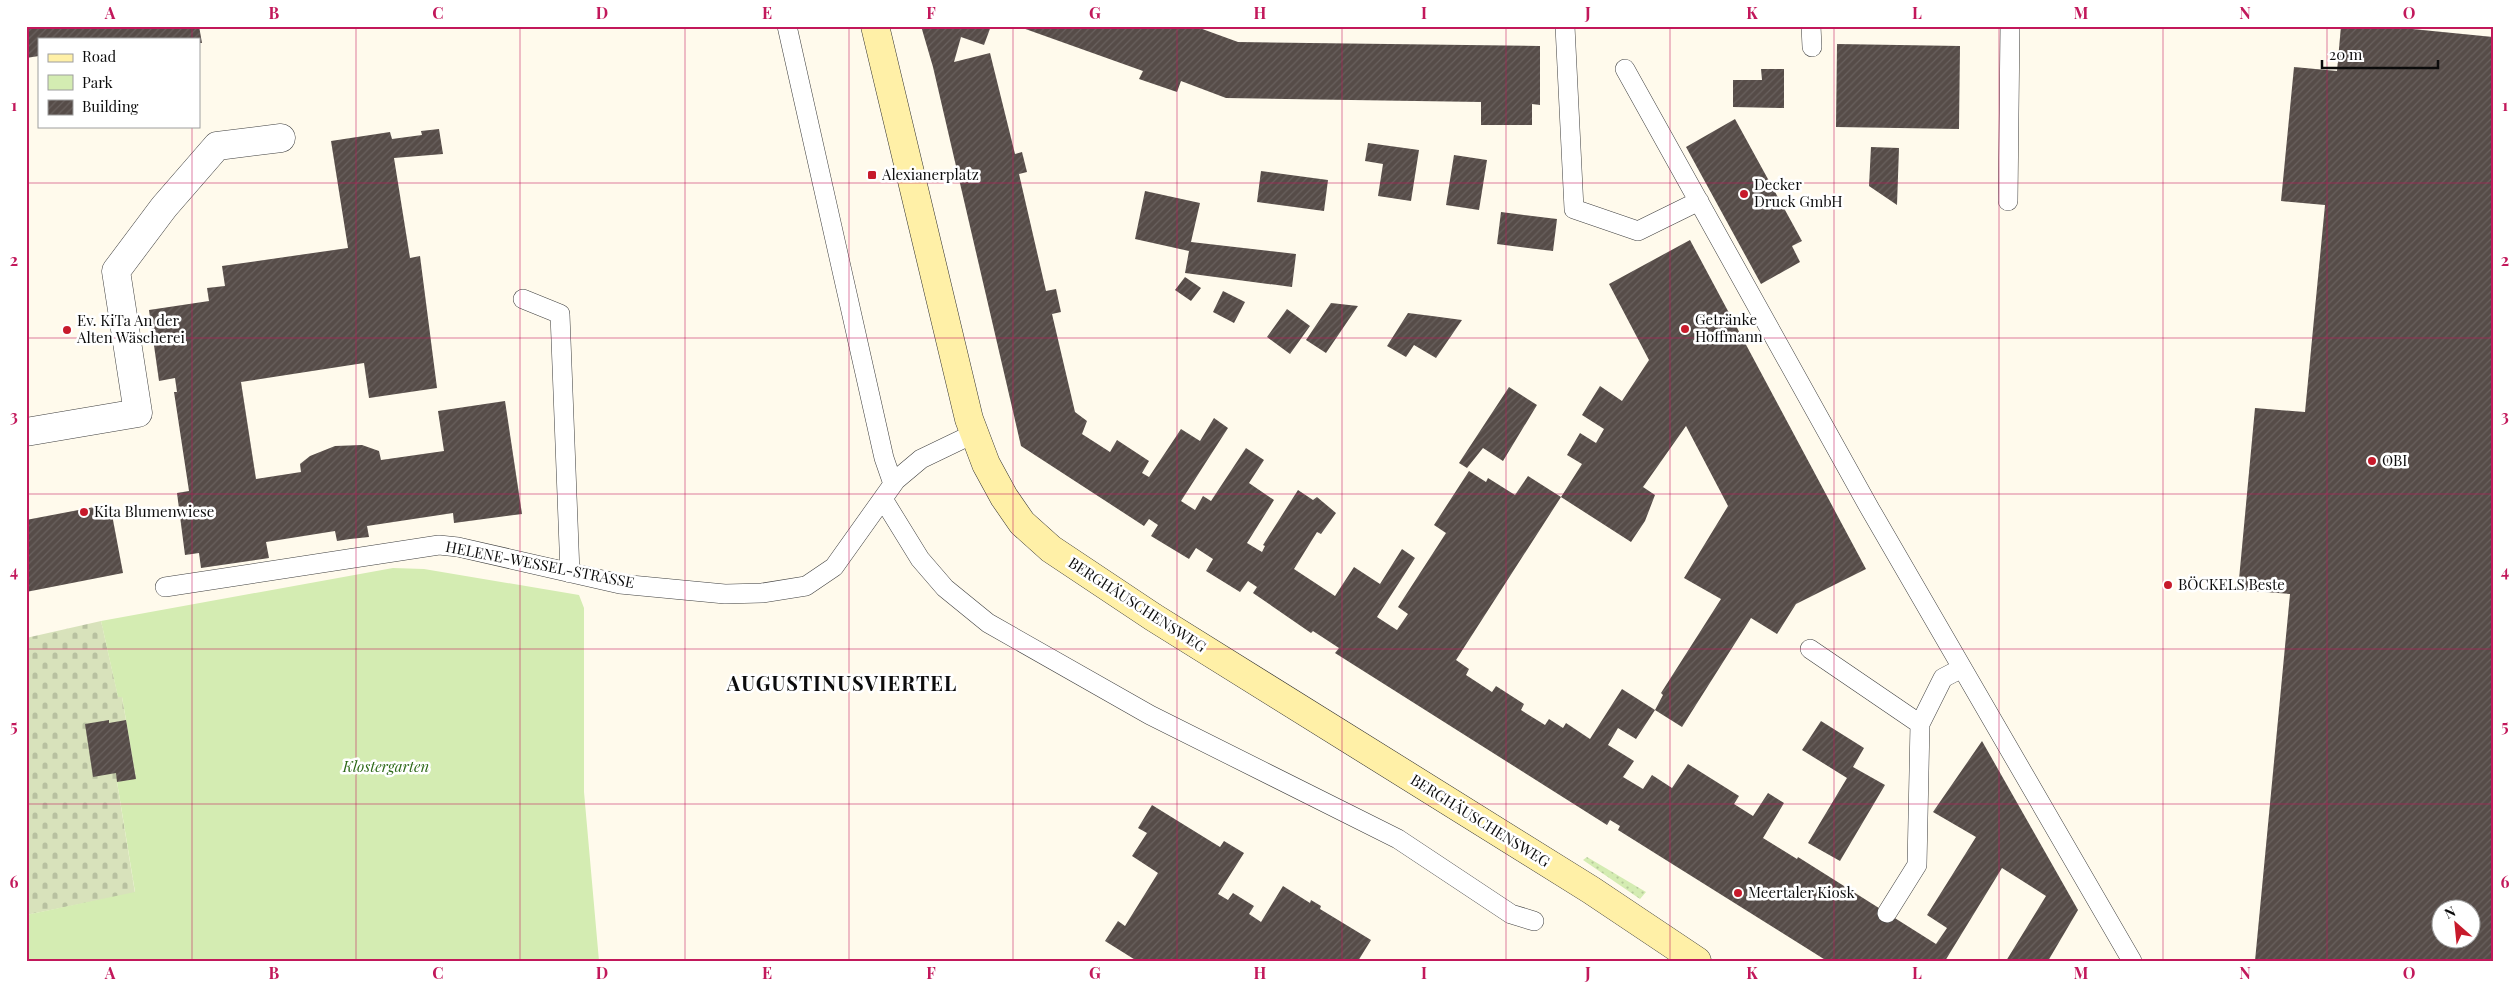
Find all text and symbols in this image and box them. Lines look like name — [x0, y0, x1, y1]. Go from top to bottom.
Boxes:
text: A — [104, 2, 116, 23]
text: B — [269, 2, 280, 23]
text: C — [432, 2, 444, 23]
text: D — [596, 2, 608, 23]
text: E — [762, 2, 772, 23]
text: F — [926, 2, 936, 23]
text: G — [1089, 2, 1101, 23]
text: H — [1254, 2, 1267, 23]
text: I — [1421, 2, 1427, 23]
text: J — [1584, 2, 1591, 23]
text: K — [1746, 2, 1758, 23]
text: L — [1912, 2, 1922, 23]
text: M — [2074, 2, 2089, 23]
text: N — [2239, 2, 2251, 23]
text: O — [2403, 2, 2415, 23]
legend — [38, 38, 200, 128]
scale bar — [2322, 38, 2438, 70]
text: 20 m — [2329, 44, 2363, 64]
text: Road — [82, 46, 116, 66]
text: Park — [82, 72, 114, 92]
text: 1 — [11, 94, 17, 115]
text: 1 — [2502, 94, 2508, 115]
text: Building — [82, 96, 139, 116]
place label: Alexianerplatz — [881, 164, 979, 184]
marker: Alexianerplatz — [866, 169, 878, 181]
place label: Decker Druck GmbH — [1754, 174, 1843, 211]
marker: Decker Druck GmbH — [1738, 188, 1750, 200]
text: 2 — [10, 249, 18, 270]
text: 2 — [2501, 249, 2509, 270]
place label: Getränke Hoffmann — [1695, 309, 1763, 346]
place label: Ev. KiTa An der Alten Wäscherei — [76, 310, 186, 347]
marker: Getränke Hoffmann — [1679, 323, 1691, 335]
marker: Ev. KiTa An der Alten Wäscherei — [61, 324, 73, 336]
text: 3 — [10, 405, 18, 426]
text: 3 — [2501, 405, 2509, 426]
place label: OBI — [2382, 450, 2407, 470]
marker: OBI — [2366, 455, 2378, 467]
place label: Kita Blumenwiese — [94, 501, 214, 521]
marker: Kita Blumenwiese — [78, 506, 90, 518]
street label: HELENE-WESSEL-STRASSE — [444, 536, 636, 592]
street label: BERGHÄUSCHENSWEG — [1065, 552, 1211, 657]
text: 4 — [10, 560, 18, 581]
text: 4 — [2501, 560, 2509, 581]
place label: BÖCKELS Beste — [2178, 574, 2285, 594]
marker: BÖCKELS Beste — [2162, 579, 2174, 591]
district label: AUGUSTINUSVIERTEL — [726, 669, 957, 696]
text: 5 — [10, 715, 18, 736]
text: 5 — [2501, 715, 2509, 736]
park label: Klostergarten — [342, 756, 429, 776]
street label: BERGHÄUSCHENSWEG — [1407, 769, 1554, 871]
text: 6 — [10, 871, 19, 892]
text: 6 — [2501, 871, 2510, 892]
place label: Meertaler Kiosk — [1748, 882, 1855, 902]
marker: Meertaler Kiosk — [1732, 887, 1744, 899]
north arrow — [2432, 900, 2482, 950]
text: N — [2441, 901, 2459, 923]
text: A — [104, 962, 116, 983]
text: B — [269, 962, 280, 983]
text: C — [432, 962, 444, 983]
text: D — [596, 962, 608, 983]
text: E — [762, 962, 772, 983]
text: F — [926, 962, 936, 983]
text: G — [1089, 962, 1101, 983]
text: H — [1254, 962, 1267, 983]
text: I — [1421, 962, 1427, 983]
text: J — [1584, 962, 1591, 983]
text: K — [1746, 962, 1758, 983]
text: L — [1912, 962, 1922, 983]
text: M — [2074, 962, 2089, 983]
text: N — [2239, 962, 2251, 983]
text: O — [2403, 962, 2415, 983]

